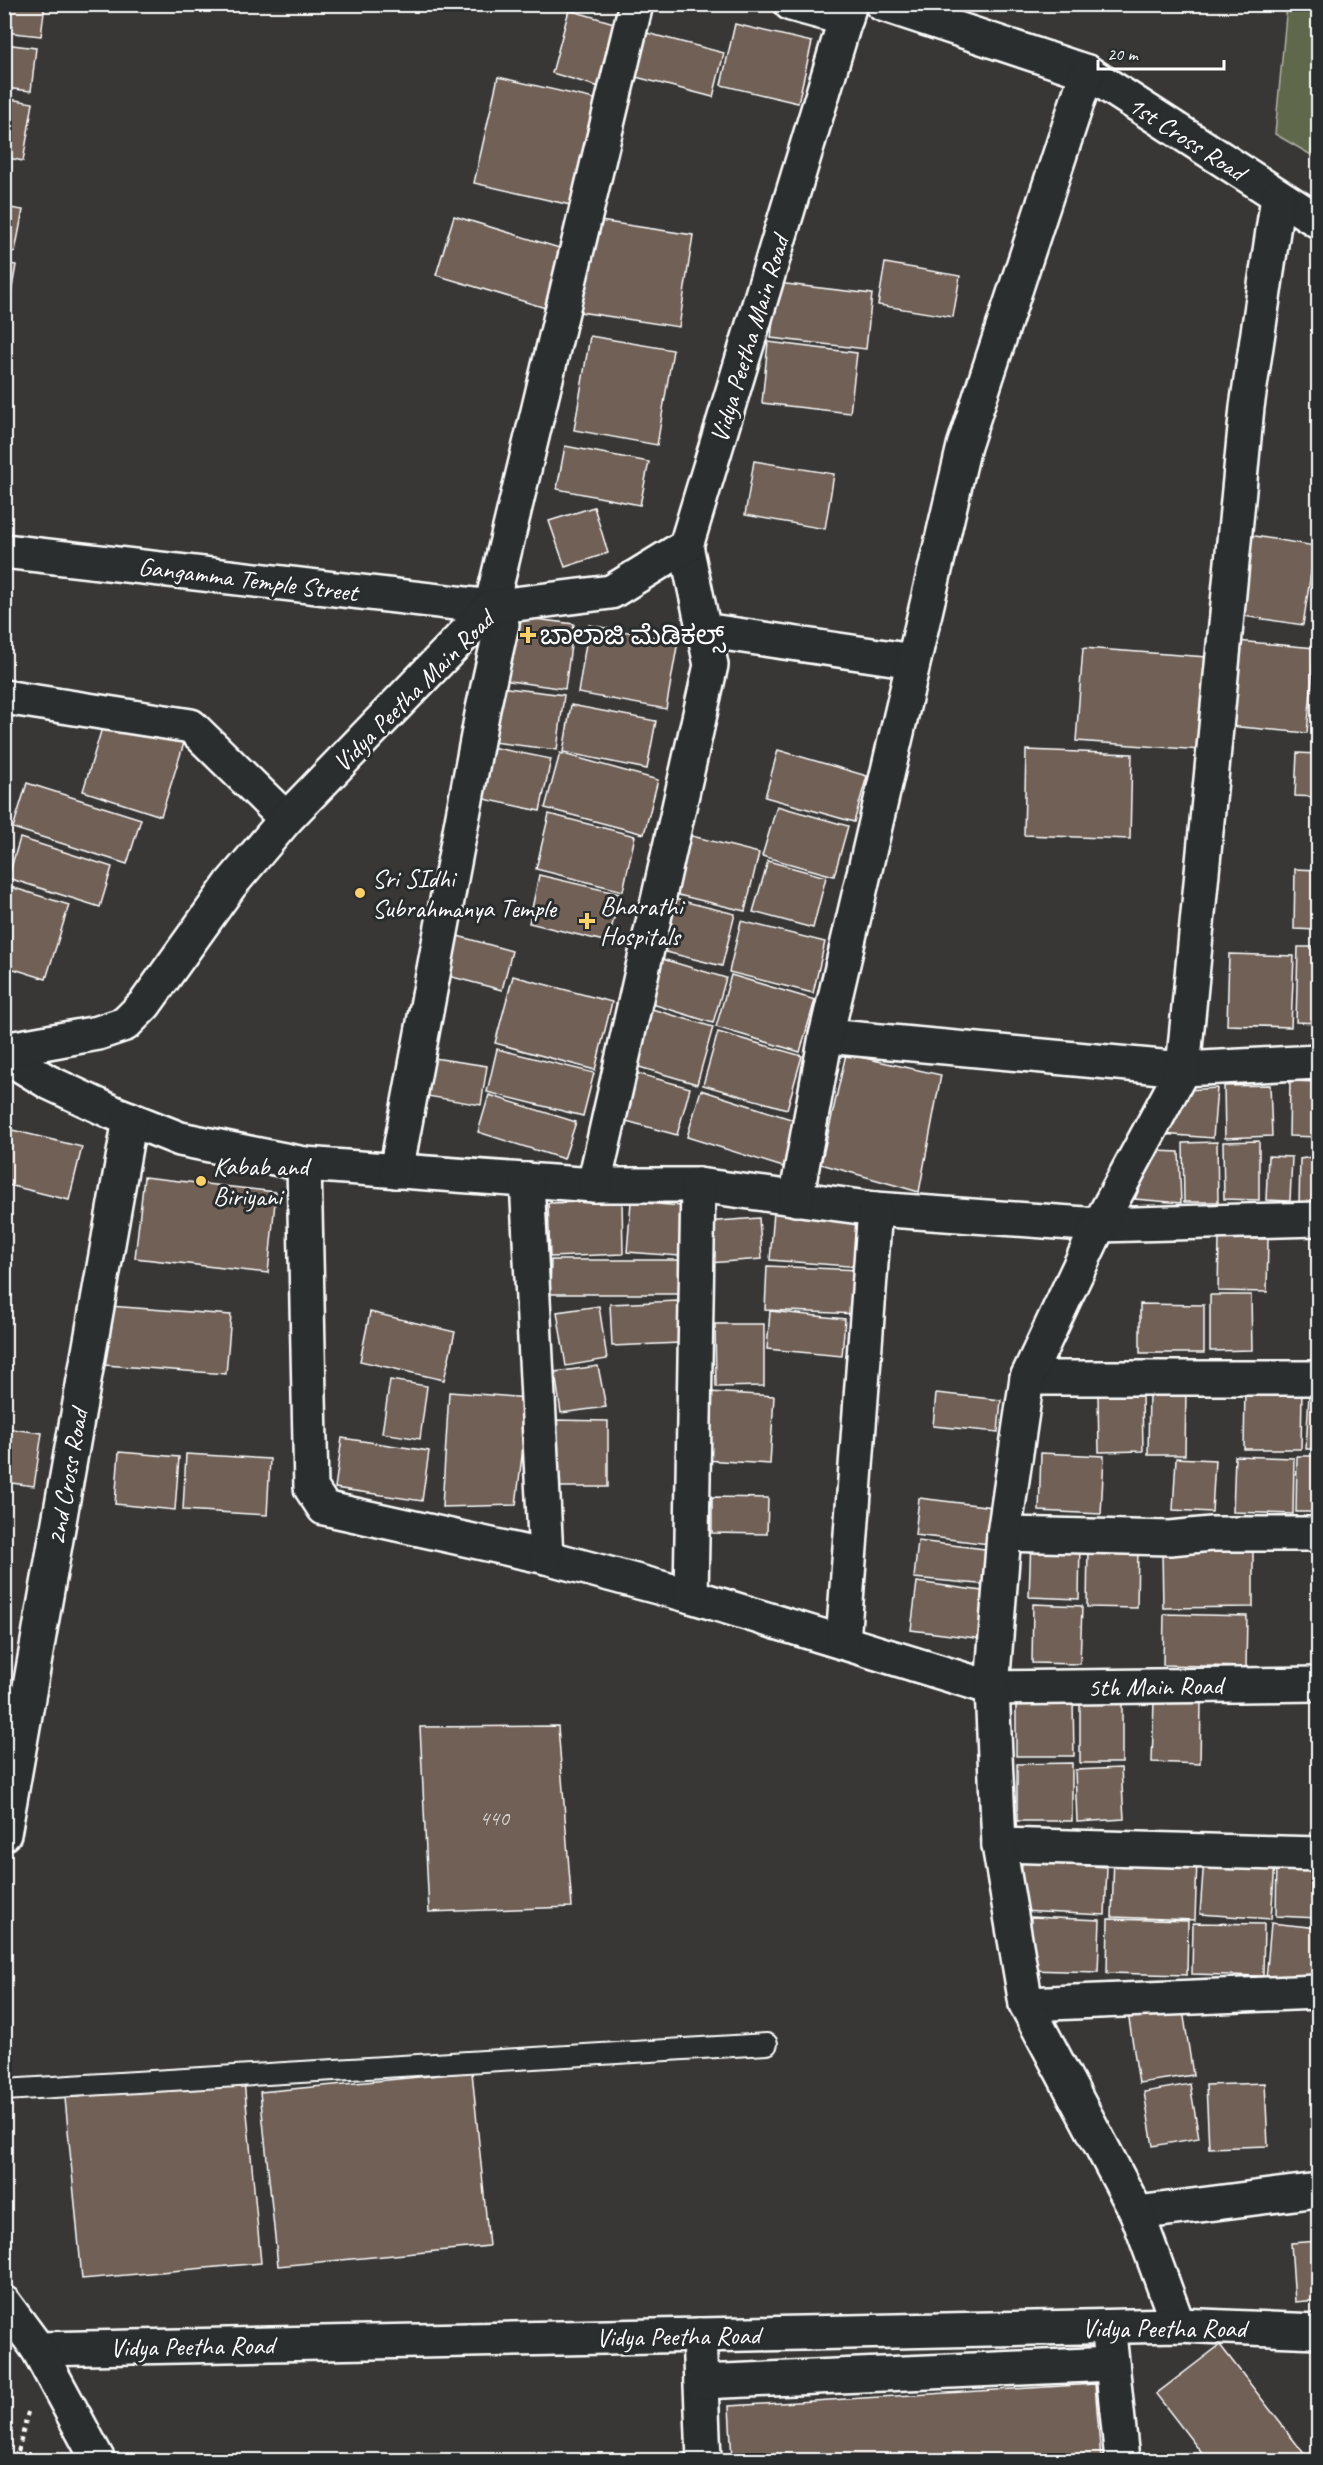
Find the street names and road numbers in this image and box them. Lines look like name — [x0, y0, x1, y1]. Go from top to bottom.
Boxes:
street label: 1st Cross Road — [1122, 88, 1255, 191]
street label: Vidya Peetha Main Road — [702, 228, 798, 447]
street label: Gangamma Temple Street — [137, 550, 362, 610]
street label: Vidya Peetha Main Road — [326, 601, 504, 779]
street label: 2nd Cross Road — [39, 1403, 96, 1548]
street label: 5th Main Road — [1087, 1669, 1227, 1704]
street label: Vidya Peetha Road — [1082, 2312, 1250, 2345]
street label: Vidya Peetha Road — [596, 2319, 764, 2354]
street label: Vidya Peetha Road — [110, 2329, 278, 2364]

